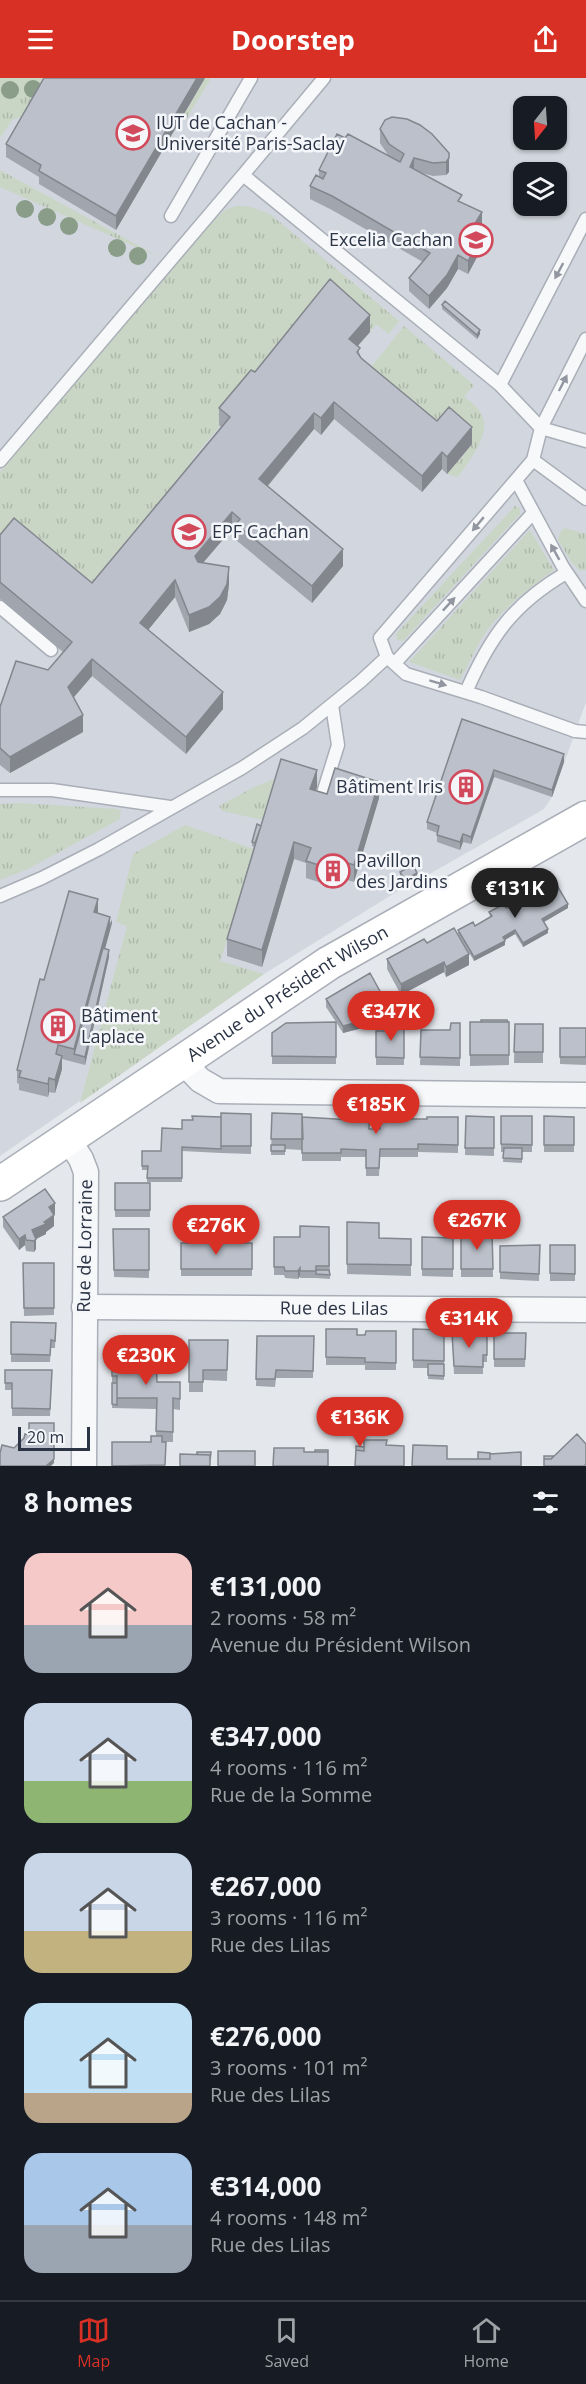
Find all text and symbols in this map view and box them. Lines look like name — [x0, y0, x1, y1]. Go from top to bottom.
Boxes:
text: Doorstep — [231, 21, 355, 58]
icon: menu — [24, 23, 57, 56]
icon: share — [529, 23, 562, 56]
north arrow — [513, 96, 567, 150]
map controls — [513, 96, 567, 216]
place label: IUT de Cachan - Université Paris-Saclay — [156, 110, 346, 155]
school or university icon: IUT de Cachan - Université Paris-Saclay — [115, 115, 151, 151]
button: layers — [513, 162, 567, 216]
school or university icon: Excelia Cachan — [458, 222, 494, 258]
place label: Excelia Cachan — [329, 227, 453, 251]
one-way arrow — [554, 263, 564, 280]
one-way arrow — [558, 375, 567, 392]
school or university icon: EPF Cachan — [171, 514, 207, 550]
one-way arrow — [472, 516, 485, 532]
place label: EPF Cachan — [212, 519, 309, 543]
one-way arrow — [549, 544, 560, 560]
one-way arrow — [442, 597, 456, 612]
one-way arrow — [429, 679, 447, 689]
building icon: Bâtiment Iris — [448, 769, 484, 805]
place label: Bâtiment Iris — [336, 774, 443, 798]
place label: Pavillon des Jardins — [356, 848, 448, 893]
building icon: Pavillon des Jardins — [315, 853, 351, 889]
pin: €131K — [473, 868, 557, 919]
text: €131K — [485, 874, 545, 901]
street label: Avenue du Président Wilson — [182, 919, 392, 1066]
pin: €347K — [349, 991, 433, 1042]
text: €347K — [361, 997, 421, 1024]
place label: Bâtiment Laplace — [81, 1003, 158, 1048]
building icon: Bâtiment Laplace — [40, 1008, 76, 1044]
pin: €185K — [334, 1084, 418, 1135]
text: €185K — [346, 1090, 406, 1117]
street label: Rue de Lorraine — [71, 1179, 97, 1313]
pin: €267K — [435, 1200, 519, 1251]
pin: €276K — [174, 1205, 258, 1256]
text: €267K — [447, 1206, 507, 1233]
text: €276K — [186, 1211, 246, 1238]
street label: Rue des Lilas — [280, 1295, 388, 1320]
pin: €314K — [427, 1298, 511, 1349]
text: €314K — [439, 1304, 499, 1331]
pin: €230K — [104, 1335, 188, 1386]
text: €230K — [116, 1341, 176, 1368]
pin: €136K — [318, 1397, 402, 1448]
text: €136K — [330, 1403, 390, 1430]
scale bar — [18, 1424, 90, 1452]
text: 20 m — [27, 1426, 64, 1448]
text: 8 homes — [24, 1484, 133, 1520]
icon: filters — [529, 1486, 562, 1519]
text: €131,000 — [210, 1568, 321, 1604]
icon: home — [72, 1577, 144, 1649]
text: 2 rooms · 58 m² — [210, 1604, 356, 1631]
text: Avenue du Président Wilson — [210, 1631, 471, 1658]
text: €347,000 — [210, 1718, 321, 1754]
icon: home — [72, 1727, 144, 1799]
text: 4 rooms · 116 m² — [210, 1754, 368, 1781]
text: Rue de la Somme — [210, 1781, 372, 1808]
text: €267,000 — [210, 1868, 321, 1904]
icon: home — [72, 1877, 144, 1949]
text: 3 rooms · 116 m² — [210, 1904, 368, 1931]
text: Rue des Lilas — [210, 1931, 330, 1958]
text: €276,000 — [210, 2018, 321, 2054]
icon: home — [72, 2027, 144, 2099]
text: 3 rooms · 101 m² — [210, 2054, 368, 2081]
text: Rue des Lilas — [210, 2081, 330, 2108]
text: €314,000 — [210, 2168, 321, 2204]
icon: home — [72, 2177, 144, 2249]
text: 4 rooms · 148 m² — [210, 2204, 368, 2231]
text: Rue des Lilas — [210, 2231, 330, 2258]
tab: Map — [77, 2314, 110, 2372]
tab: Saved — [265, 2314, 309, 2372]
tab: Home — [464, 2314, 509, 2372]

